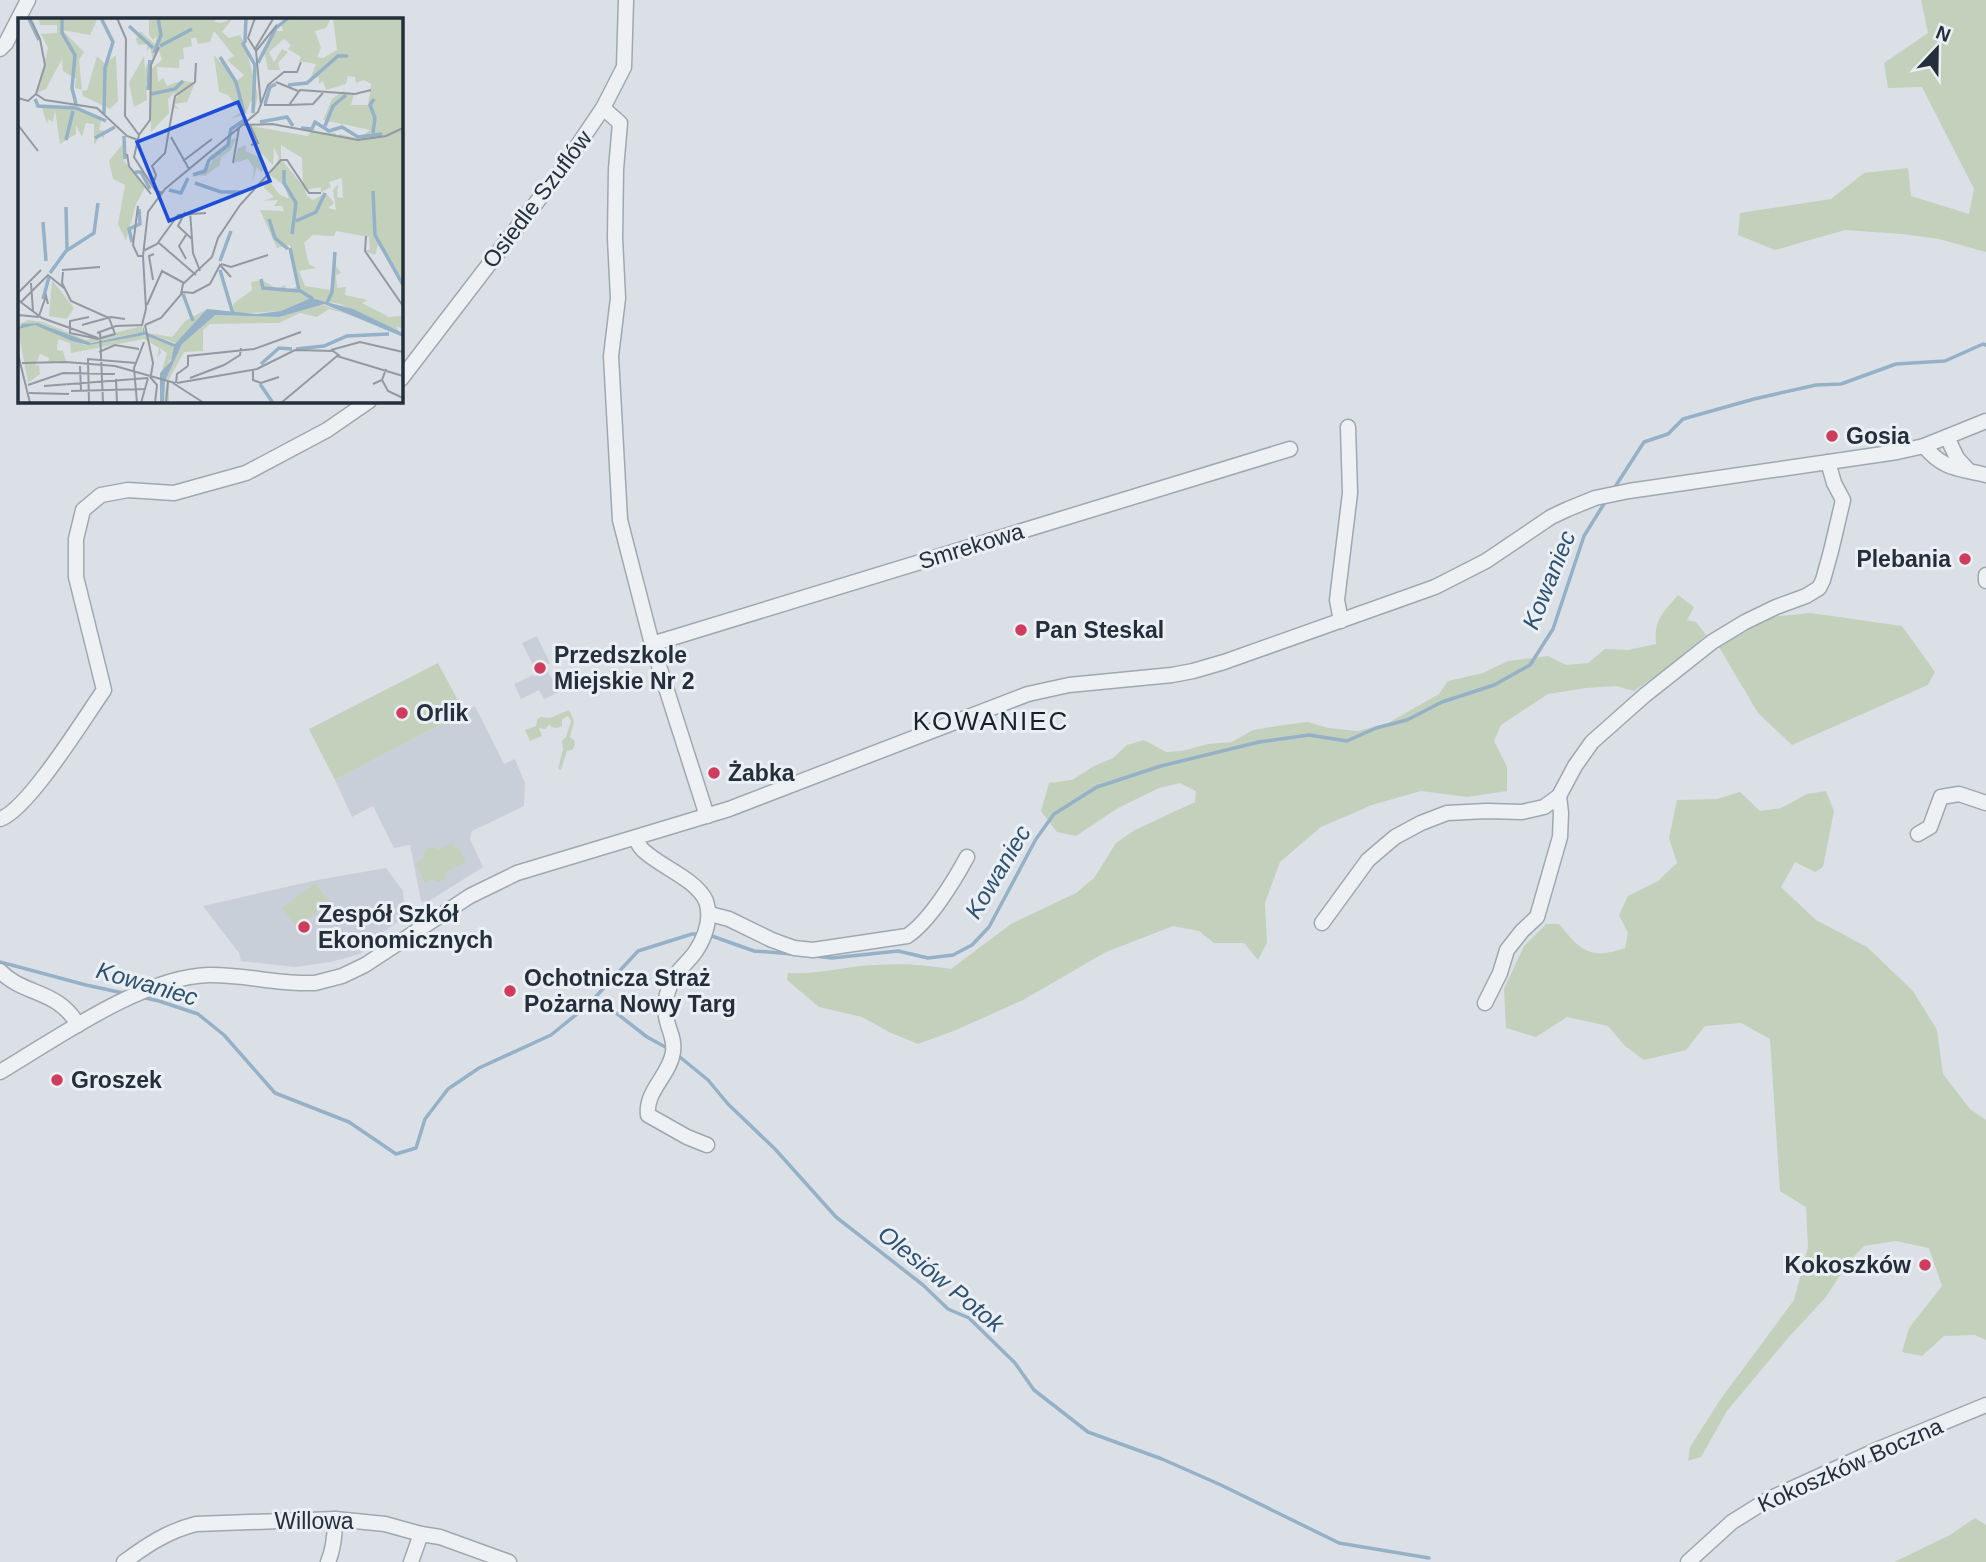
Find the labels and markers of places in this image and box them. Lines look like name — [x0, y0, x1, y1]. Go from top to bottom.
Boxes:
place label: Gosia — [1846, 423, 1910, 449]
marker: Gosia — [1824, 428, 1840, 444]
place label: Plebania — [1856, 546, 1951, 572]
marker: Plebania — [1957, 551, 1973, 567]
place label: Pan Steskal — [1035, 617, 1164, 643]
marker: Pan Steskal — [1013, 622, 1029, 638]
place label: Przedszkole Miejskie Nr 2 — [554, 642, 695, 694]
marker: Przedszkole Miejskie Nr 2 — [532, 660, 548, 676]
place label: Orlik — [416, 700, 469, 726]
marker: Orlik — [394, 705, 410, 721]
place label: Żabka — [728, 760, 795, 786]
marker: Żabka — [706, 765, 722, 781]
place label: Zespół Szkół Ekonomicznych — [318, 901, 493, 953]
marker: Zespół Szkół Ekonomicznych — [296, 919, 312, 935]
place label: Ochotnicza Straż Pożarna Nowy Targ — [524, 965, 736, 1017]
marker: Ochotnicza Straż Pożarna Nowy Targ — [502, 983, 518, 999]
place label: Groszek — [71, 1067, 162, 1093]
marker: Groszek — [49, 1072, 65, 1088]
place label: Kokoszków — [1784, 1252, 1911, 1278]
marker: Kokoszków — [1917, 1257, 1933, 1273]

